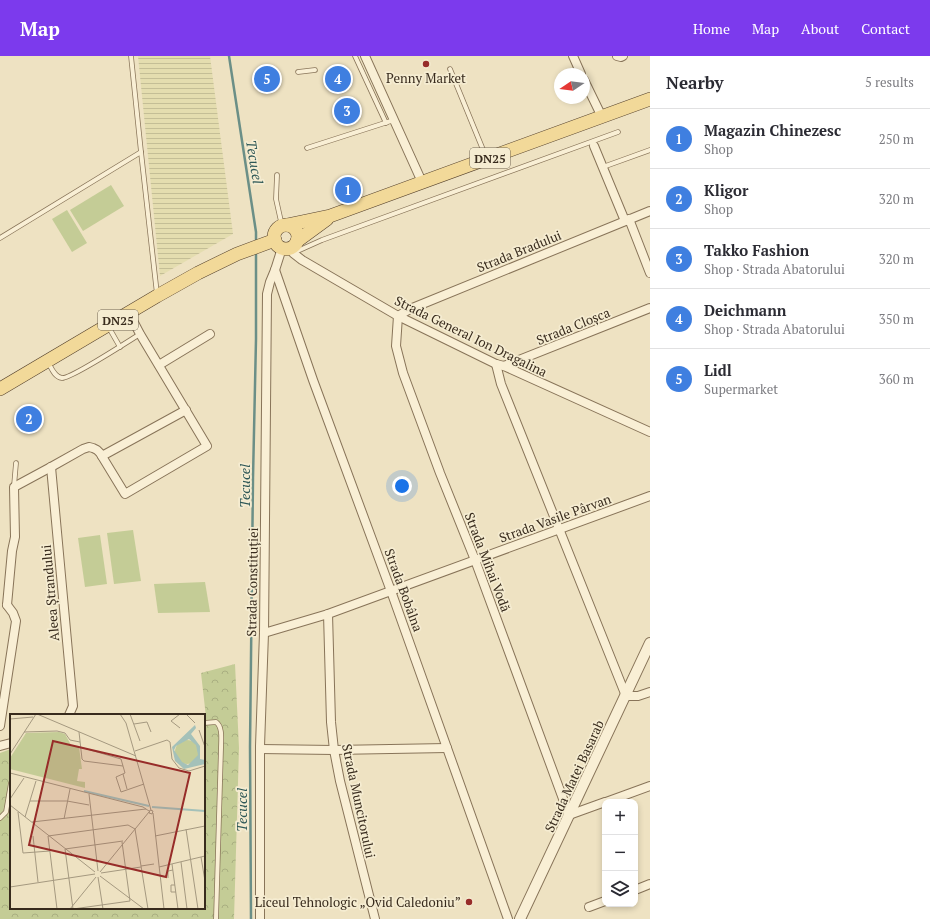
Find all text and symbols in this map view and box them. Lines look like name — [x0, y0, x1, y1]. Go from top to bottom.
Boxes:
text: Map — [20, 16, 60, 41]
text: Home — [693, 19, 730, 38]
text: Map — [752, 19, 779, 38]
text: About — [801, 19, 839, 38]
text: Contact — [861, 19, 910, 38]
marker: Penny Market — [421, 59, 431, 69]
pin: 5 — [254, 64, 280, 94]
pin: 4 — [325, 64, 351, 94]
north arrow — [554, 68, 590, 104]
place label: Penny Market — [386, 69, 466, 87]
text: Nearby — [666, 71, 724, 94]
text: 5 results — [865, 73, 914, 91]
pin: 3 — [334, 96, 360, 126]
text: Magazin Chinezesc — [704, 120, 841, 140]
text: 1 — [675, 130, 683, 148]
text: 250 m — [879, 130, 914, 148]
water label: Tecucel — [242, 139, 268, 185]
text: Shop — [704, 140, 733, 158]
road number: DN25 — [470, 148, 510, 168]
pin: 1 — [335, 175, 361, 205]
text: Kligor — [704, 180, 748, 200]
text: 2 — [675, 190, 683, 208]
text: 320 m — [879, 190, 914, 208]
text: Shop — [704, 200, 733, 218]
street label: Strada Bradului — [474, 226, 564, 276]
text: Takko Fashion — [704, 240, 809, 260]
text: 3 — [675, 250, 683, 268]
text: 320 m — [879, 250, 914, 268]
text: Shop · Strada Abatorului — [704, 260, 845, 278]
street label: Strada General Ion Dragalina — [392, 291, 551, 381]
text: Deichmann — [704, 300, 786, 320]
street label: Strada Cloșca — [533, 303, 613, 349]
road number: DN25 — [98, 310, 138, 330]
text: 4 — [675, 310, 683, 328]
text: 350 m — [879, 310, 914, 328]
text: Shop · Strada Abatorului — [704, 320, 845, 338]
text: Lidl — [704, 360, 732, 380]
text: 5 — [675, 370, 683, 388]
text: 360 m — [879, 370, 914, 388]
text: Supermarket — [704, 380, 778, 398]
pin: 2 — [16, 404, 42, 434]
water label: Tecucel — [235, 464, 254, 508]
your location — [392, 476, 412, 496]
street label: Strada Vasile Pârvan — [497, 489, 614, 547]
street label: Strada Mihai Vodă — [461, 510, 515, 615]
street label: Strada Constituției — [242, 527, 262, 637]
street label: Aleea Ștrandului — [37, 544, 63, 642]
street label: Strada Bobâlna — [381, 546, 428, 635]
inset map — [10, 714, 205, 909]
street label: Strada Matei Basarab — [540, 717, 608, 835]
street label: Strada Muncitorului — [338, 742, 380, 860]
water label: Tecucel — [232, 788, 251, 832]
map controls — [602, 799, 638, 907]
button: + — [602, 799, 638, 835]
button: − — [602, 835, 638, 871]
button: layers — [602, 871, 638, 907]
place label: Liceul Tehnologic „Ovid Caledoniu” — [255, 893, 461, 911]
marker: Liceul Tehnologic „Ovid Caledoniu” — [464, 897, 474, 907]

